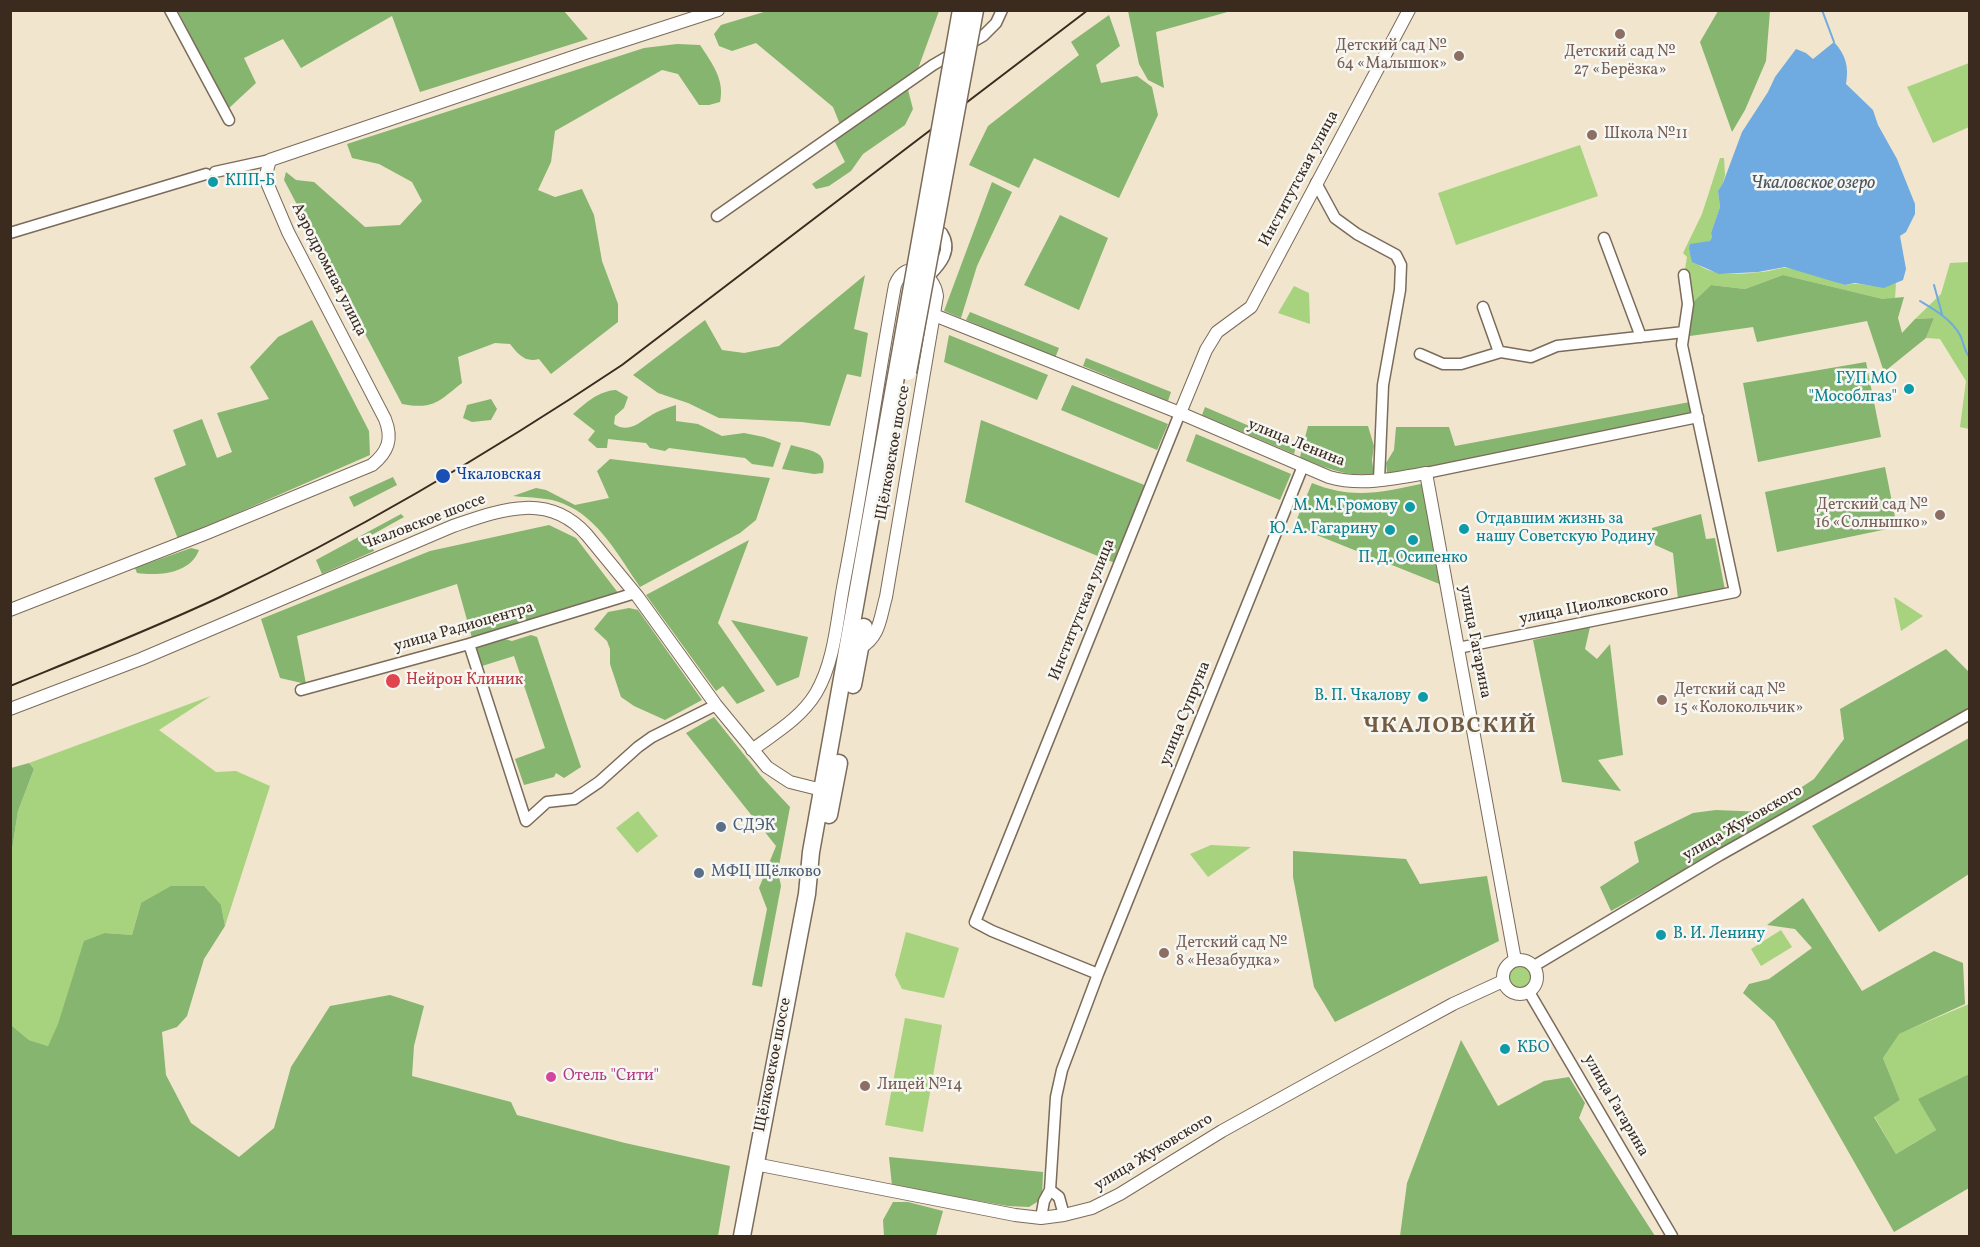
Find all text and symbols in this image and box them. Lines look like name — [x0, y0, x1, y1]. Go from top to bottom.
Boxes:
marker: Детский сад № 27 «Берёзка» — [1613, 27, 1627, 41]
place label: Детский сад № 64 «Малышок» — [1335, 37, 1447, 75]
place label: Детский сад № 27 «Берёзка» — [1564, 43, 1676, 81]
marker: Детский сад № 64 «Малышок» — [1452, 49, 1466, 63]
street label: Институтская улица — [1256, 108, 1344, 250]
place label: Школа №11 — [1604, 125, 1688, 145]
marker: Школа №11 — [1585, 128, 1599, 142]
place label: КПП-Б — [225, 172, 275, 192]
water label: Чкаловское озеро — [1751, 174, 1875, 196]
marker: КПП-Б — [206, 175, 220, 189]
street label: Аэродромная улица — [286, 200, 370, 340]
place label: ГУП МО "Мособлгаз" — [1809, 370, 1897, 408]
marker: ГУП МО "Мособлгаз" — [1902, 382, 1916, 396]
street label: Щёлковское шоссе — [873, 384, 915, 522]
street label: улица Ленина — [1244, 416, 1348, 472]
place label: Чкаловская — [456, 466, 541, 486]
marker: Чкаловская — [434, 467, 452, 485]
street label: Чкаловское шоссе — [359, 490, 489, 556]
place label: Детский сад № 16 «Солнышко» — [1815, 496, 1928, 534]
place label: М. М. Громову — [1293, 497, 1398, 517]
marker: М. М. Громову — [1403, 500, 1417, 514]
marker: Детский сад № 16 «Солнышко» — [1933, 508, 1947, 522]
place label: Отдавшим жизнь за нашу Советскую Родину — [1476, 510, 1655, 548]
place label: Ю. А. Гагарину — [1269, 520, 1378, 540]
marker: Отдавшим жизнь за нашу Советскую Родину — [1457, 522, 1471, 536]
marker: Ю. А. Гагарину — [1383, 523, 1397, 537]
marker: П. Д. Осипенко — [1406, 533, 1420, 547]
street label: Институтская улица — [1046, 536, 1120, 684]
place label: П. Д. Осипенко — [1358, 549, 1468, 569]
street label: улица Циолковского — [1518, 582, 1670, 630]
street label: улица Гагарина — [1454, 584, 1494, 700]
street label: улица Радиоцентра — [392, 599, 536, 657]
street label: улица Супруна — [1156, 659, 1216, 769]
place label: Нейрон Клиник — [406, 671, 523, 691]
marker: Нейрон Клиник — [384, 672, 402, 690]
place label: Детский сад № 15 «Колокольчик» — [1674, 681, 1803, 719]
place label: В. П. Чкалову — [1314, 687, 1411, 707]
marker: В. П. Чкалову — [1416, 690, 1430, 704]
marker: Детский сад № 15 «Колокольчик» — [1655, 693, 1669, 707]
district label: ЧКАЛОВСКИЙ — [1363, 715, 1537, 741]
street label: улица Жуковского — [1680, 782, 1806, 866]
place label: СДЭК — [733, 817, 775, 837]
marker: СДЭК — [714, 820, 728, 834]
place label: МФЦ Щёлково — [711, 863, 821, 883]
marker: МФЦ Щёлково — [692, 866, 706, 880]
place label: В. И. Ленину — [1673, 925, 1765, 945]
marker: В. И. Ленину — [1654, 928, 1668, 942]
place label: Детский сад № 8 «Незабудка» — [1176, 934, 1288, 972]
marker: Детский сад № 8 «Незабудка» — [1157, 946, 1171, 960]
street label: Щёлковское шоссе — [752, 996, 796, 1134]
place label: КБО — [1517, 1039, 1549, 1059]
marker: КБО — [1498, 1042, 1512, 1056]
street label: улица Гагарина — [1578, 1051, 1652, 1161]
place label: Отель "Сити" — [563, 1067, 659, 1087]
marker: Отель "Сити" — [544, 1070, 558, 1084]
place label: Лицей №14 — [877, 1076, 962, 1096]
marker: Лицей №14 — [858, 1079, 872, 1093]
street label: улица Жуковского — [1091, 1110, 1217, 1196]

